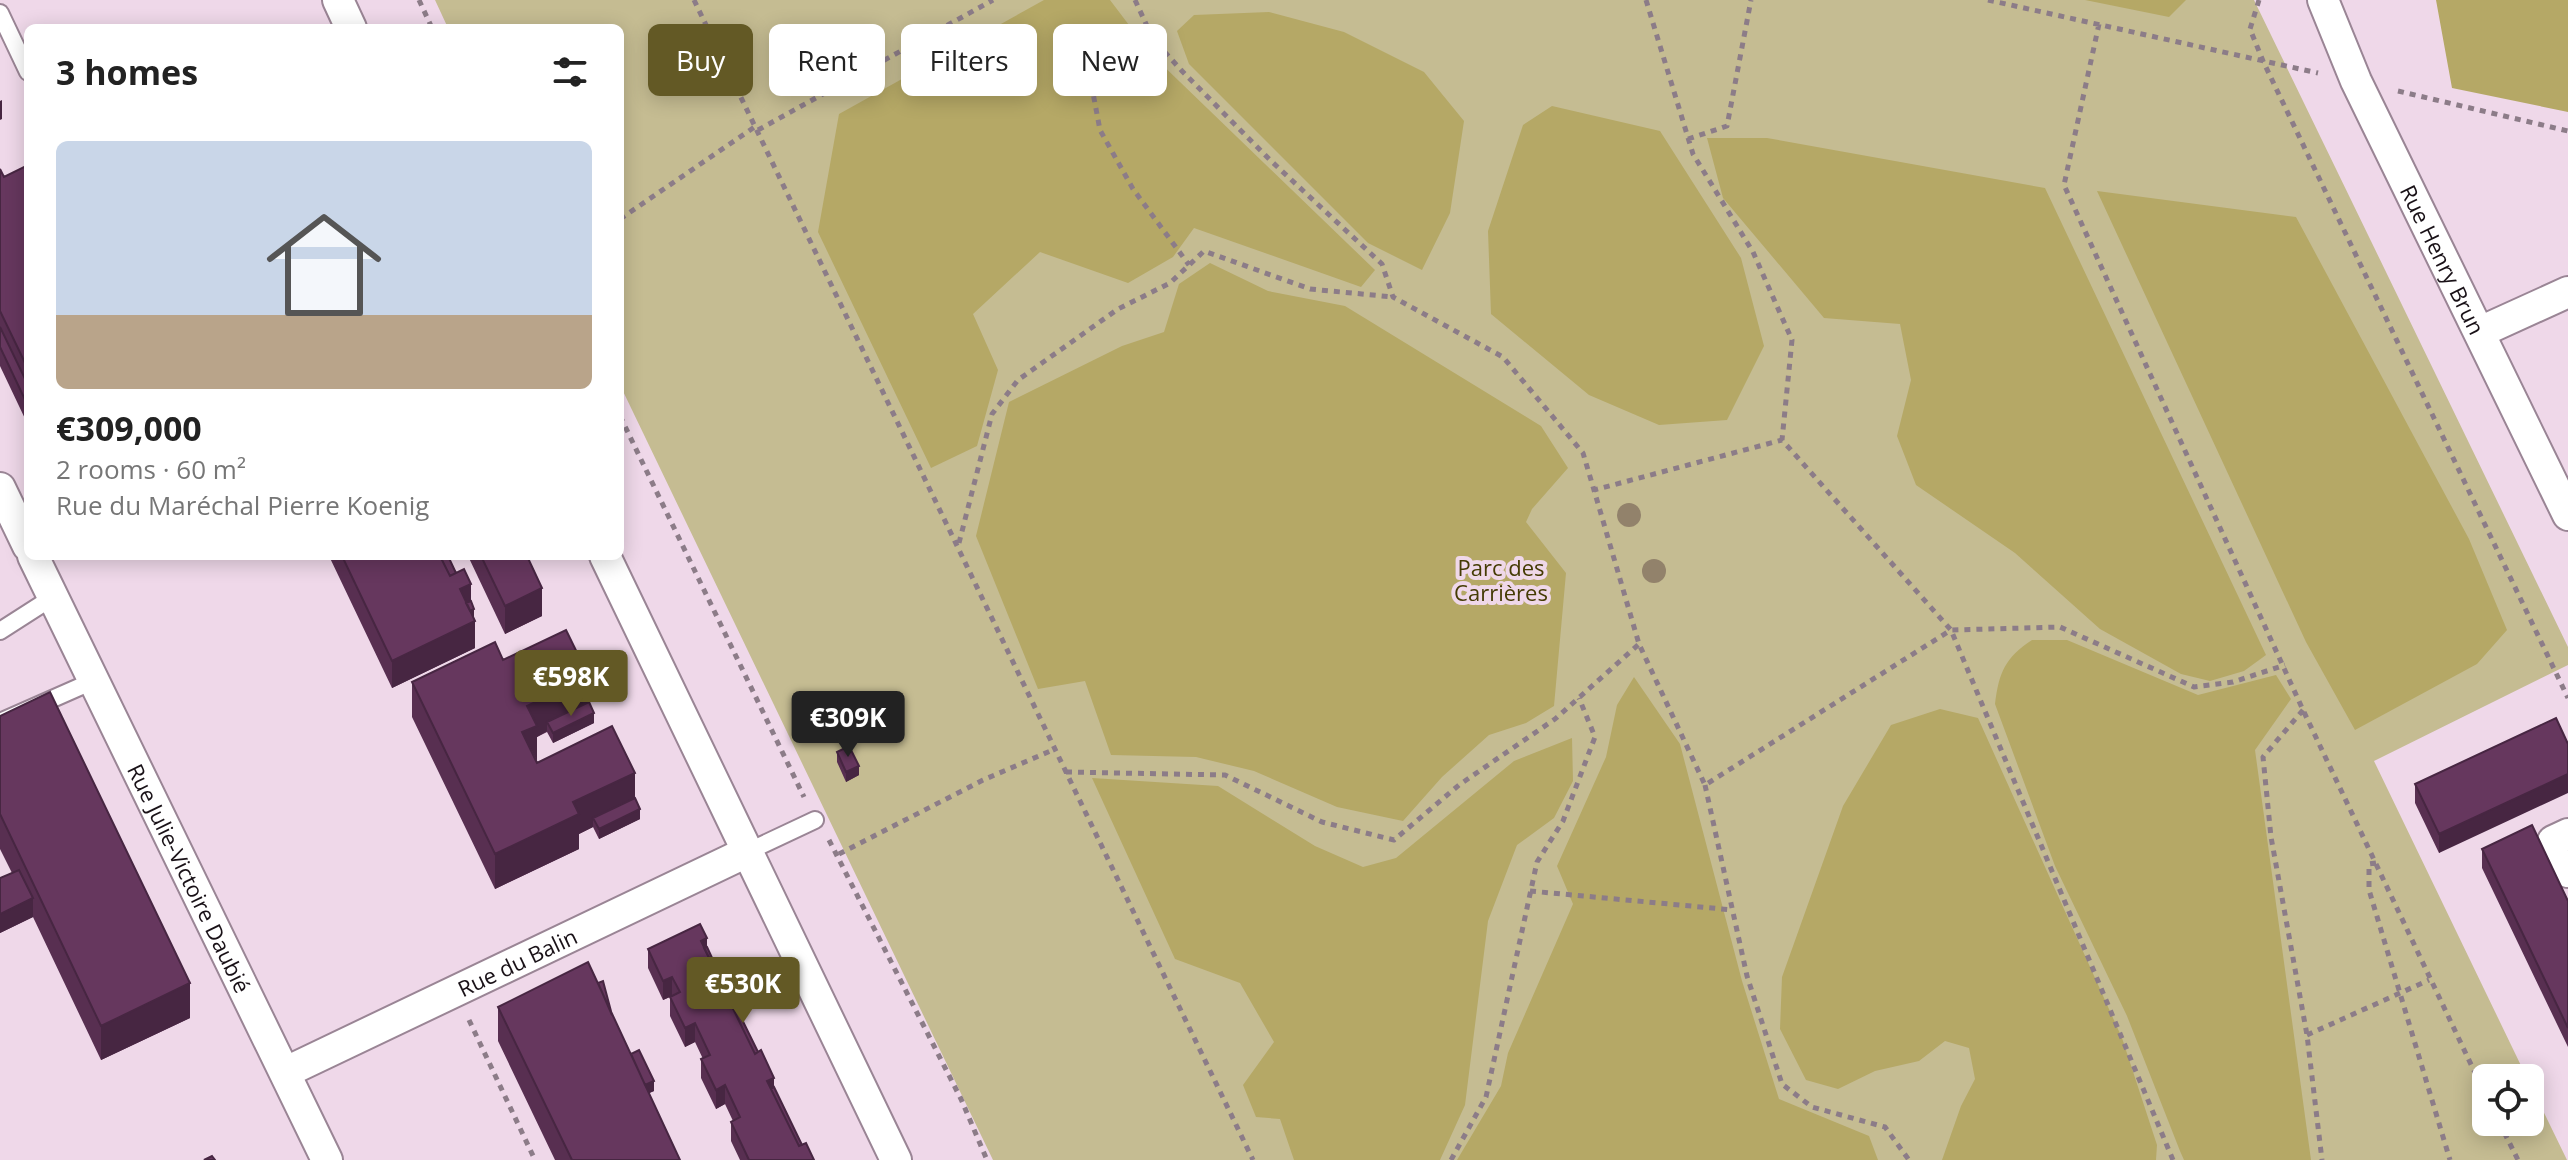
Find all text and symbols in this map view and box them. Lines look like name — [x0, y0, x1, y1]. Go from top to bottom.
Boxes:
chip: Buy — [648, 24, 753, 96]
chip: Rent — [769, 24, 885, 96]
chip: Filters — [901, 24, 1037, 96]
chip: New — [1053, 24, 1167, 96]
text: 3 homes — [56, 49, 198, 95]
icon: filters — [548, 50, 592, 94]
street label: Rue Henry Brun — [2394, 179, 2492, 339]
icon: home — [252, 193, 396, 337]
text: €309,000 — [56, 405, 202, 451]
text: 2 rooms · 60 m² — [56, 451, 246, 487]
text: Rue du Maréchal Pierre Koenig — [56, 487, 429, 523]
park label: Parc des Carrières — [1454, 552, 1548, 607]
pin: €598K — [515, 650, 627, 718]
text: €598K — [533, 658, 609, 694]
pin: €309K — [792, 691, 904, 759]
text: €309K — [810, 699, 886, 735]
street label: Rue Julie-Victoire Daubié — [121, 758, 258, 997]
street label: Rue du Balin — [452, 920, 582, 1003]
pin: €530K — [687, 957, 799, 1025]
text: €530K — [705, 965, 781, 1001]
map controls — [2472, 1064, 2544, 1136]
button: locate — [2472, 1064, 2544, 1136]

